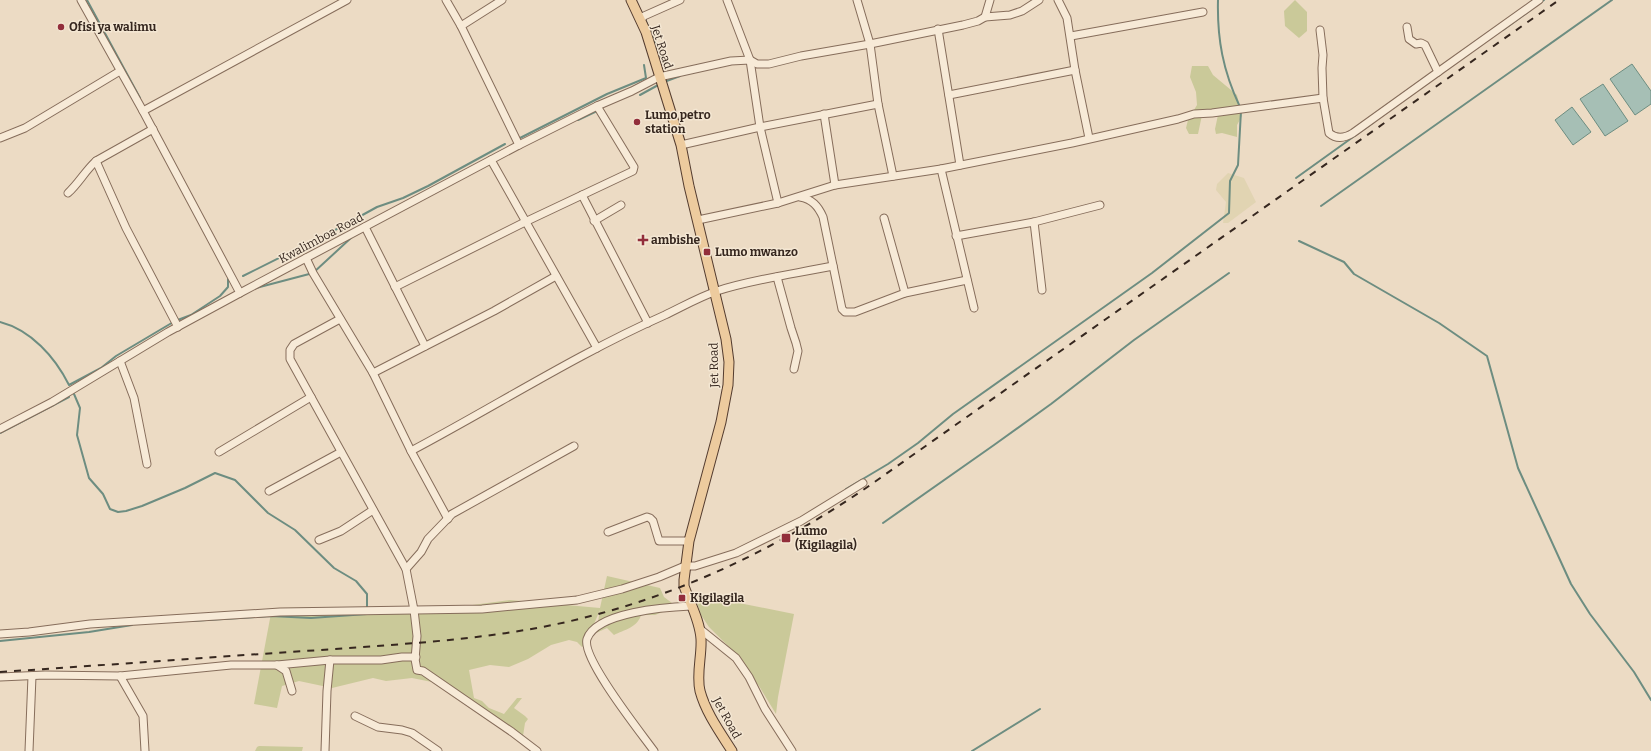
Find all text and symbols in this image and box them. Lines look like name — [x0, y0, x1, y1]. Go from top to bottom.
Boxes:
place label: Ofisi ya walimu — [69, 20, 157, 34]
marker: Ofisi ya walimu — [56, 22, 66, 32]
street label: Jet Road — [648, 22, 676, 71]
place label: Lumo petro station — [645, 108, 711, 136]
marker: Lumo petro station — [632, 117, 642, 127]
street label: Kwalimboa Road — [276, 210, 366, 266]
place label: ambishe — [651, 233, 701, 247]
marker: ambishe — [638, 235, 648, 245]
place label: Lumo mwanzo — [715, 245, 798, 259]
marker: Lumo mwanzo — [702, 247, 712, 257]
street label: Jet Road — [707, 342, 721, 389]
place label: Lumo (Kigilagila) — [795, 524, 857, 552]
marker: Lumo (Kigilagila) — [780, 532, 792, 544]
place label: Kigilagila — [690, 591, 745, 605]
marker: Kigilagila — [677, 593, 687, 603]
street label: Jet Road — [709, 694, 744, 741]

